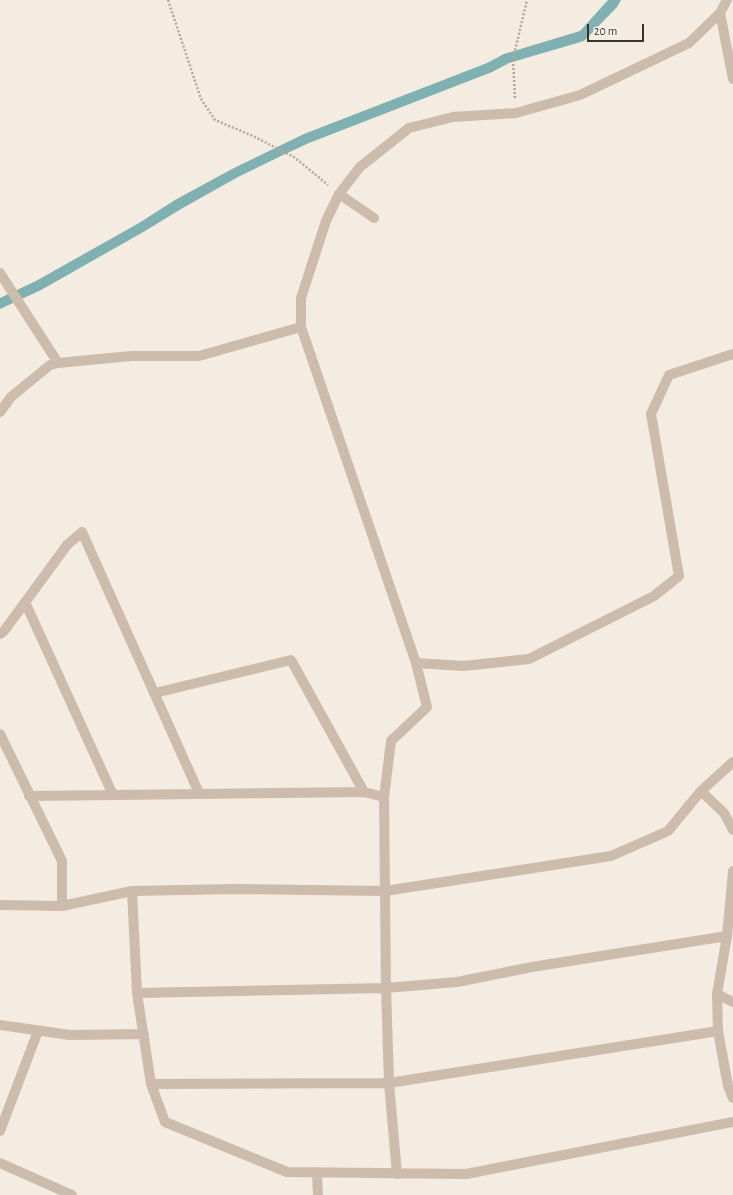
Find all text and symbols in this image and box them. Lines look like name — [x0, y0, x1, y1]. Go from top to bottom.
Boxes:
scale bar — [589, 16, 646, 42]
text: 20 m — [594, 25, 617, 37]

